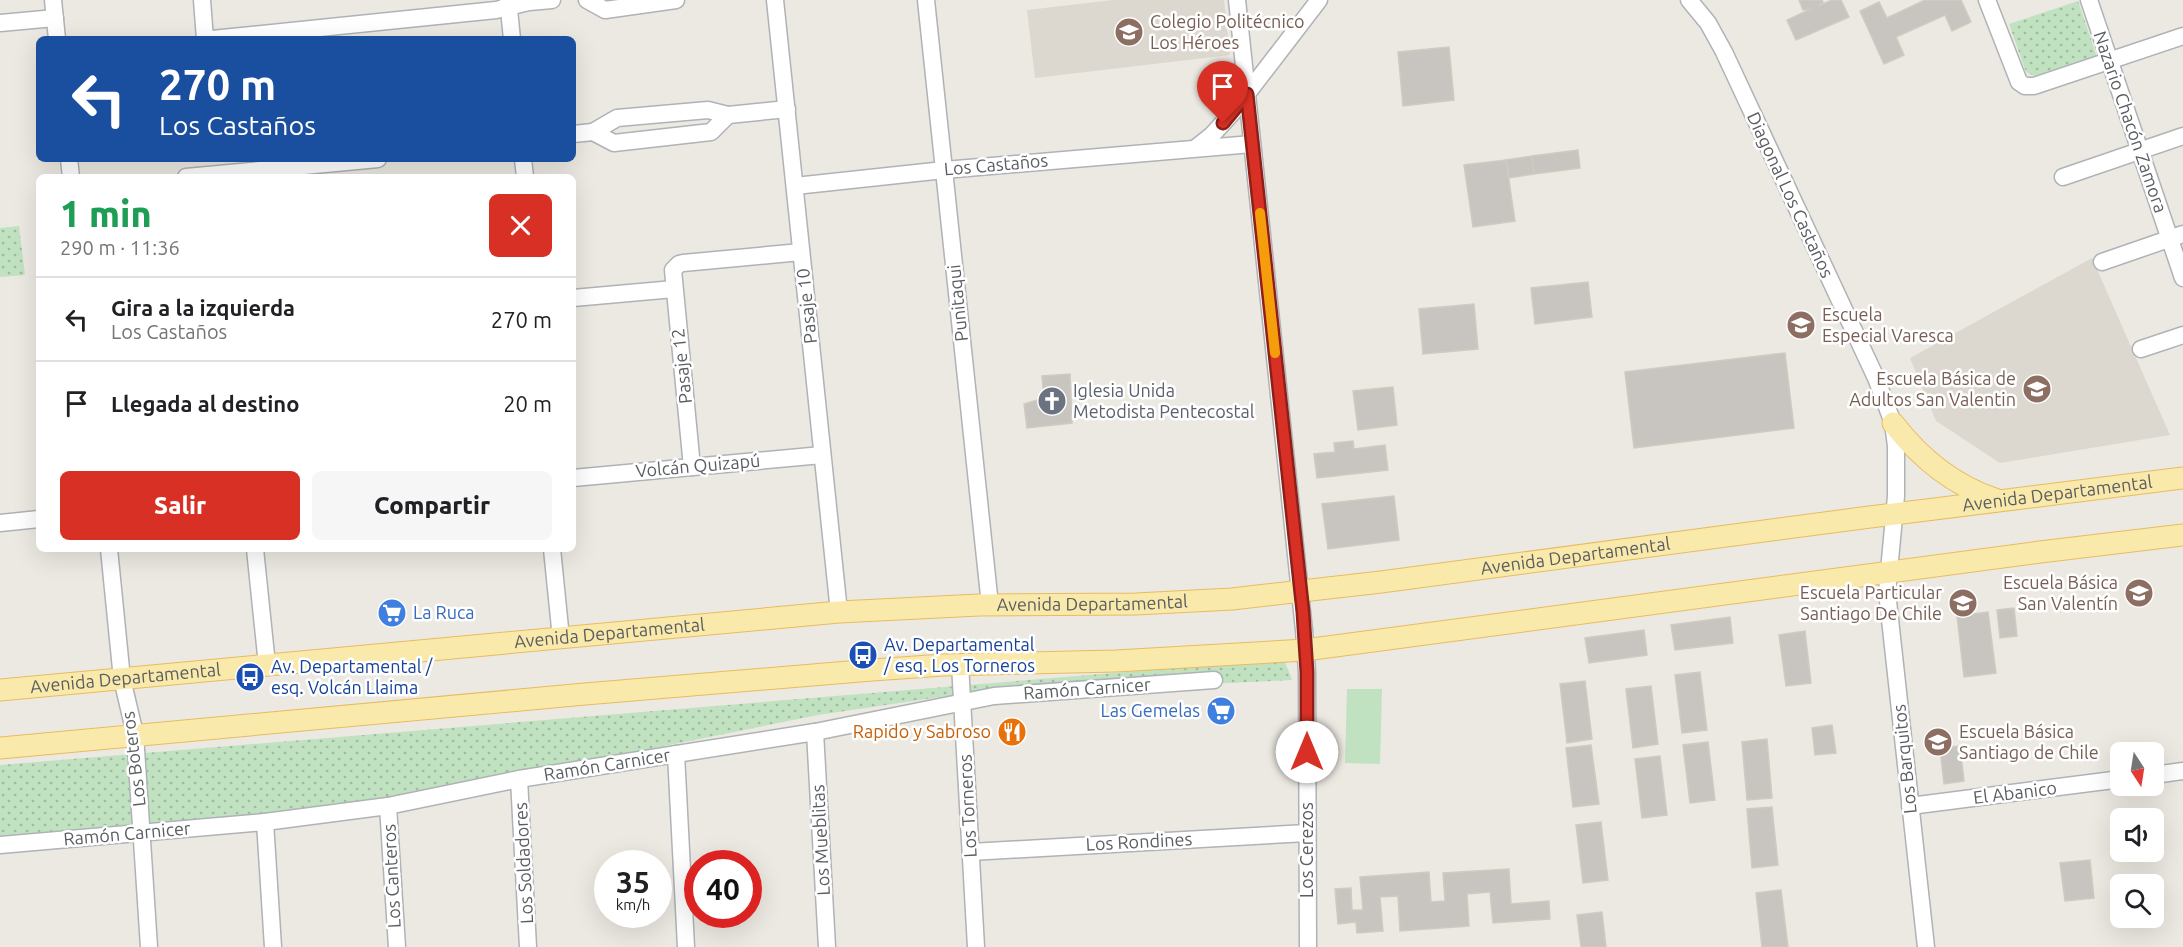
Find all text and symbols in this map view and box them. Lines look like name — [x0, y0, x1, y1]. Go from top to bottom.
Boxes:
place label: Colegio Politécnico Los Héroes — [1150, 11, 1305, 52]
school or university icon: Colegio Politécnico Los Héroes — [1113, 16, 1145, 48]
street label: Nazario Chacón Zamora — [2090, 28, 2171, 215]
icon: left — [60, 60, 138, 138]
text: 270 m — [159, 61, 276, 108]
pin — [1197, 61, 1248, 123]
icon: arrive — [1206, 70, 1239, 103]
street label: Diagonal Los Castaños — [1744, 109, 1838, 281]
text: Los Castaños — [159, 110, 316, 140]
street label: Los Castaños — [943, 149, 1049, 179]
text: 1 min — [60, 193, 152, 234]
button: close — [489, 194, 552, 257]
text: 290 m · 11:36 — [60, 236, 180, 259]
street label: Punitaqui — [943, 264, 971, 343]
street label: Pasaje 10 — [792, 267, 820, 345]
text: Gira a la izquierda — [111, 295, 295, 320]
icon: left — [60, 303, 93, 336]
place label: Escuela Especial Varesca — [1822, 304, 1954, 345]
text: 270 m — [491, 307, 552, 332]
school or university icon: Escuela Especial Varesca — [1785, 309, 1817, 341]
text: Los Castaños — [111, 320, 227, 343]
street label: Pasaje 12 — [667, 327, 695, 405]
place label: Escuela Básica de Adultos San Valentin — [1849, 368, 2016, 409]
school or university icon: Escuela Básica de Adultos San Valentin — [2021, 373, 2053, 405]
place label: Iglesia Unida Metodista Pentecostal — [1073, 380, 1255, 421]
church icon: Iglesia Unida Metodista Pentecostal — [1036, 385, 1068, 417]
icon: arrive — [60, 387, 93, 420]
text: Llegada al destino — [111, 391, 299, 416]
text: 20 m — [503, 391, 552, 416]
street label: Volcán Quizapú — [635, 450, 761, 481]
button: Salir — [60, 471, 300, 540]
button: Compartir — [312, 471, 552, 540]
street label: Avenida Departamental — [1961, 471, 2154, 514]
street label: Avenida Departamental — [1479, 533, 1672, 578]
place label: Escuela Básica San Valentín — [2003, 572, 2118, 613]
school or university icon: Escuela Básica San Valentín — [2123, 577, 2155, 609]
place label: Escuela Particular Santiago De Chile — [1800, 582, 1942, 623]
school or university icon: Escuela Particular Santiago De Chile — [1947, 587, 1979, 619]
street label: Avenida Departamental — [997, 590, 1188, 614]
supermarket icon: La Ruca — [376, 597, 408, 629]
place label: La Ruca — [413, 602, 475, 622]
street label: Avenida Departamental — [513, 614, 706, 651]
place label: Av. Departamental / esq. Los Torneros — [883, 634, 1035, 675]
bus stop icon: Av. Departamental / esq. Los Torneros — [847, 639, 879, 671]
place label: Av. Departamental / esq. Volcán Llaima — [271, 656, 434, 697]
street label: Avenida Departamental — [29, 659, 222, 696]
bus stop icon: Av. Departamental / esq. Volcán Llaima — [234, 661, 266, 693]
street label: Ramón Carnicer — [1023, 674, 1152, 702]
supermarket icon: Las Gemelas — [1205, 695, 1237, 727]
place label: Las Gemelas — [1100, 700, 1200, 720]
street label: Los Barquitos — [1888, 703, 1920, 815]
street label: Los Boteros — [117, 710, 149, 808]
restaurant icon: Rapido y Sabroso — [996, 716, 1028, 748]
position arrow — [1275, 720, 1339, 784]
place label: Rapido y Sabroso — [853, 721, 991, 741]
place label: Escuela Básica Santiago de Chile — [1959, 721, 2099, 762]
school or university icon: Escuela Básica Santiago de Chile — [1922, 726, 1954, 758]
north arrow — [2110, 742, 2164, 796]
map controls — [2110, 742, 2164, 928]
street label: Ramón Carnicer — [542, 744, 672, 784]
street label: Los Torneros — [954, 754, 980, 858]
street label: El Abanico — [1972, 777, 2058, 807]
street label: Los Mueblitas — [807, 784, 833, 896]
street label: Los Soldadores — [510, 802, 536, 924]
street label: Los Cerezos — [1296, 802, 1316, 898]
button: sound — [2110, 808, 2164, 862]
street label: Ramón Carnicer — [62, 817, 192, 849]
street label: Los Canteros — [378, 823, 404, 929]
street label: Los Rondines — [1085, 828, 1193, 854]
speed limit sign: 40 — [684, 850, 762, 928]
text: 35 — [616, 865, 650, 899]
button: search — [2110, 874, 2164, 928]
text: km/h — [616, 896, 650, 913]

